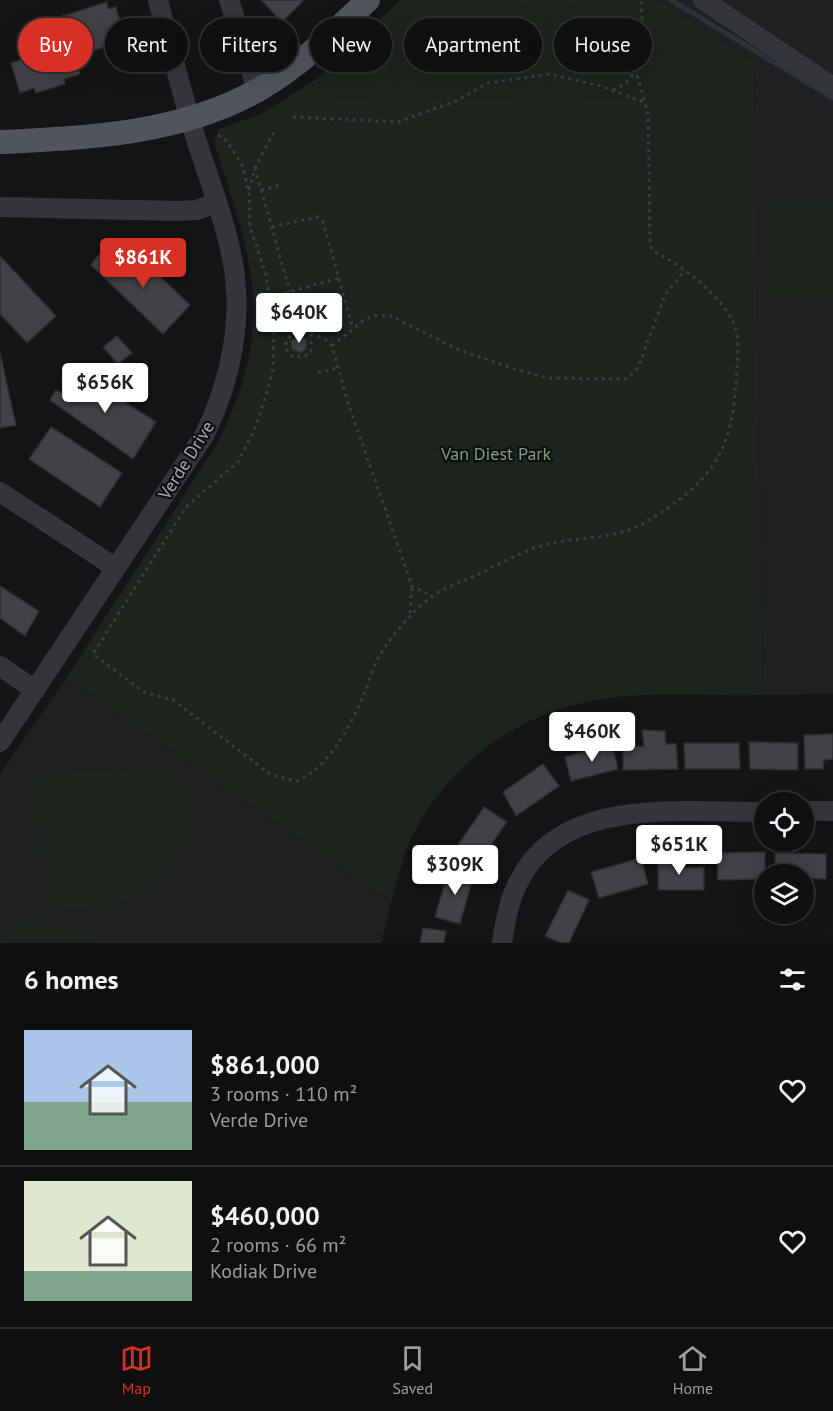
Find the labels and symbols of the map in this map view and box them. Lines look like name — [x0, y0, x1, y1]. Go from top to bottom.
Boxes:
pin: $861K — [101, 238, 185, 289]
pin: $640K — [257, 293, 341, 344]
pin: $656K — [63, 363, 147, 414]
street label: Verde Drive — [152, 416, 219, 504]
park label: Van Diest Park — [440, 442, 551, 465]
pin: $460K — [550, 712, 634, 763]
pin: $651K — [637, 825, 721, 876]
pin: $309K — [413, 845, 497, 896]

